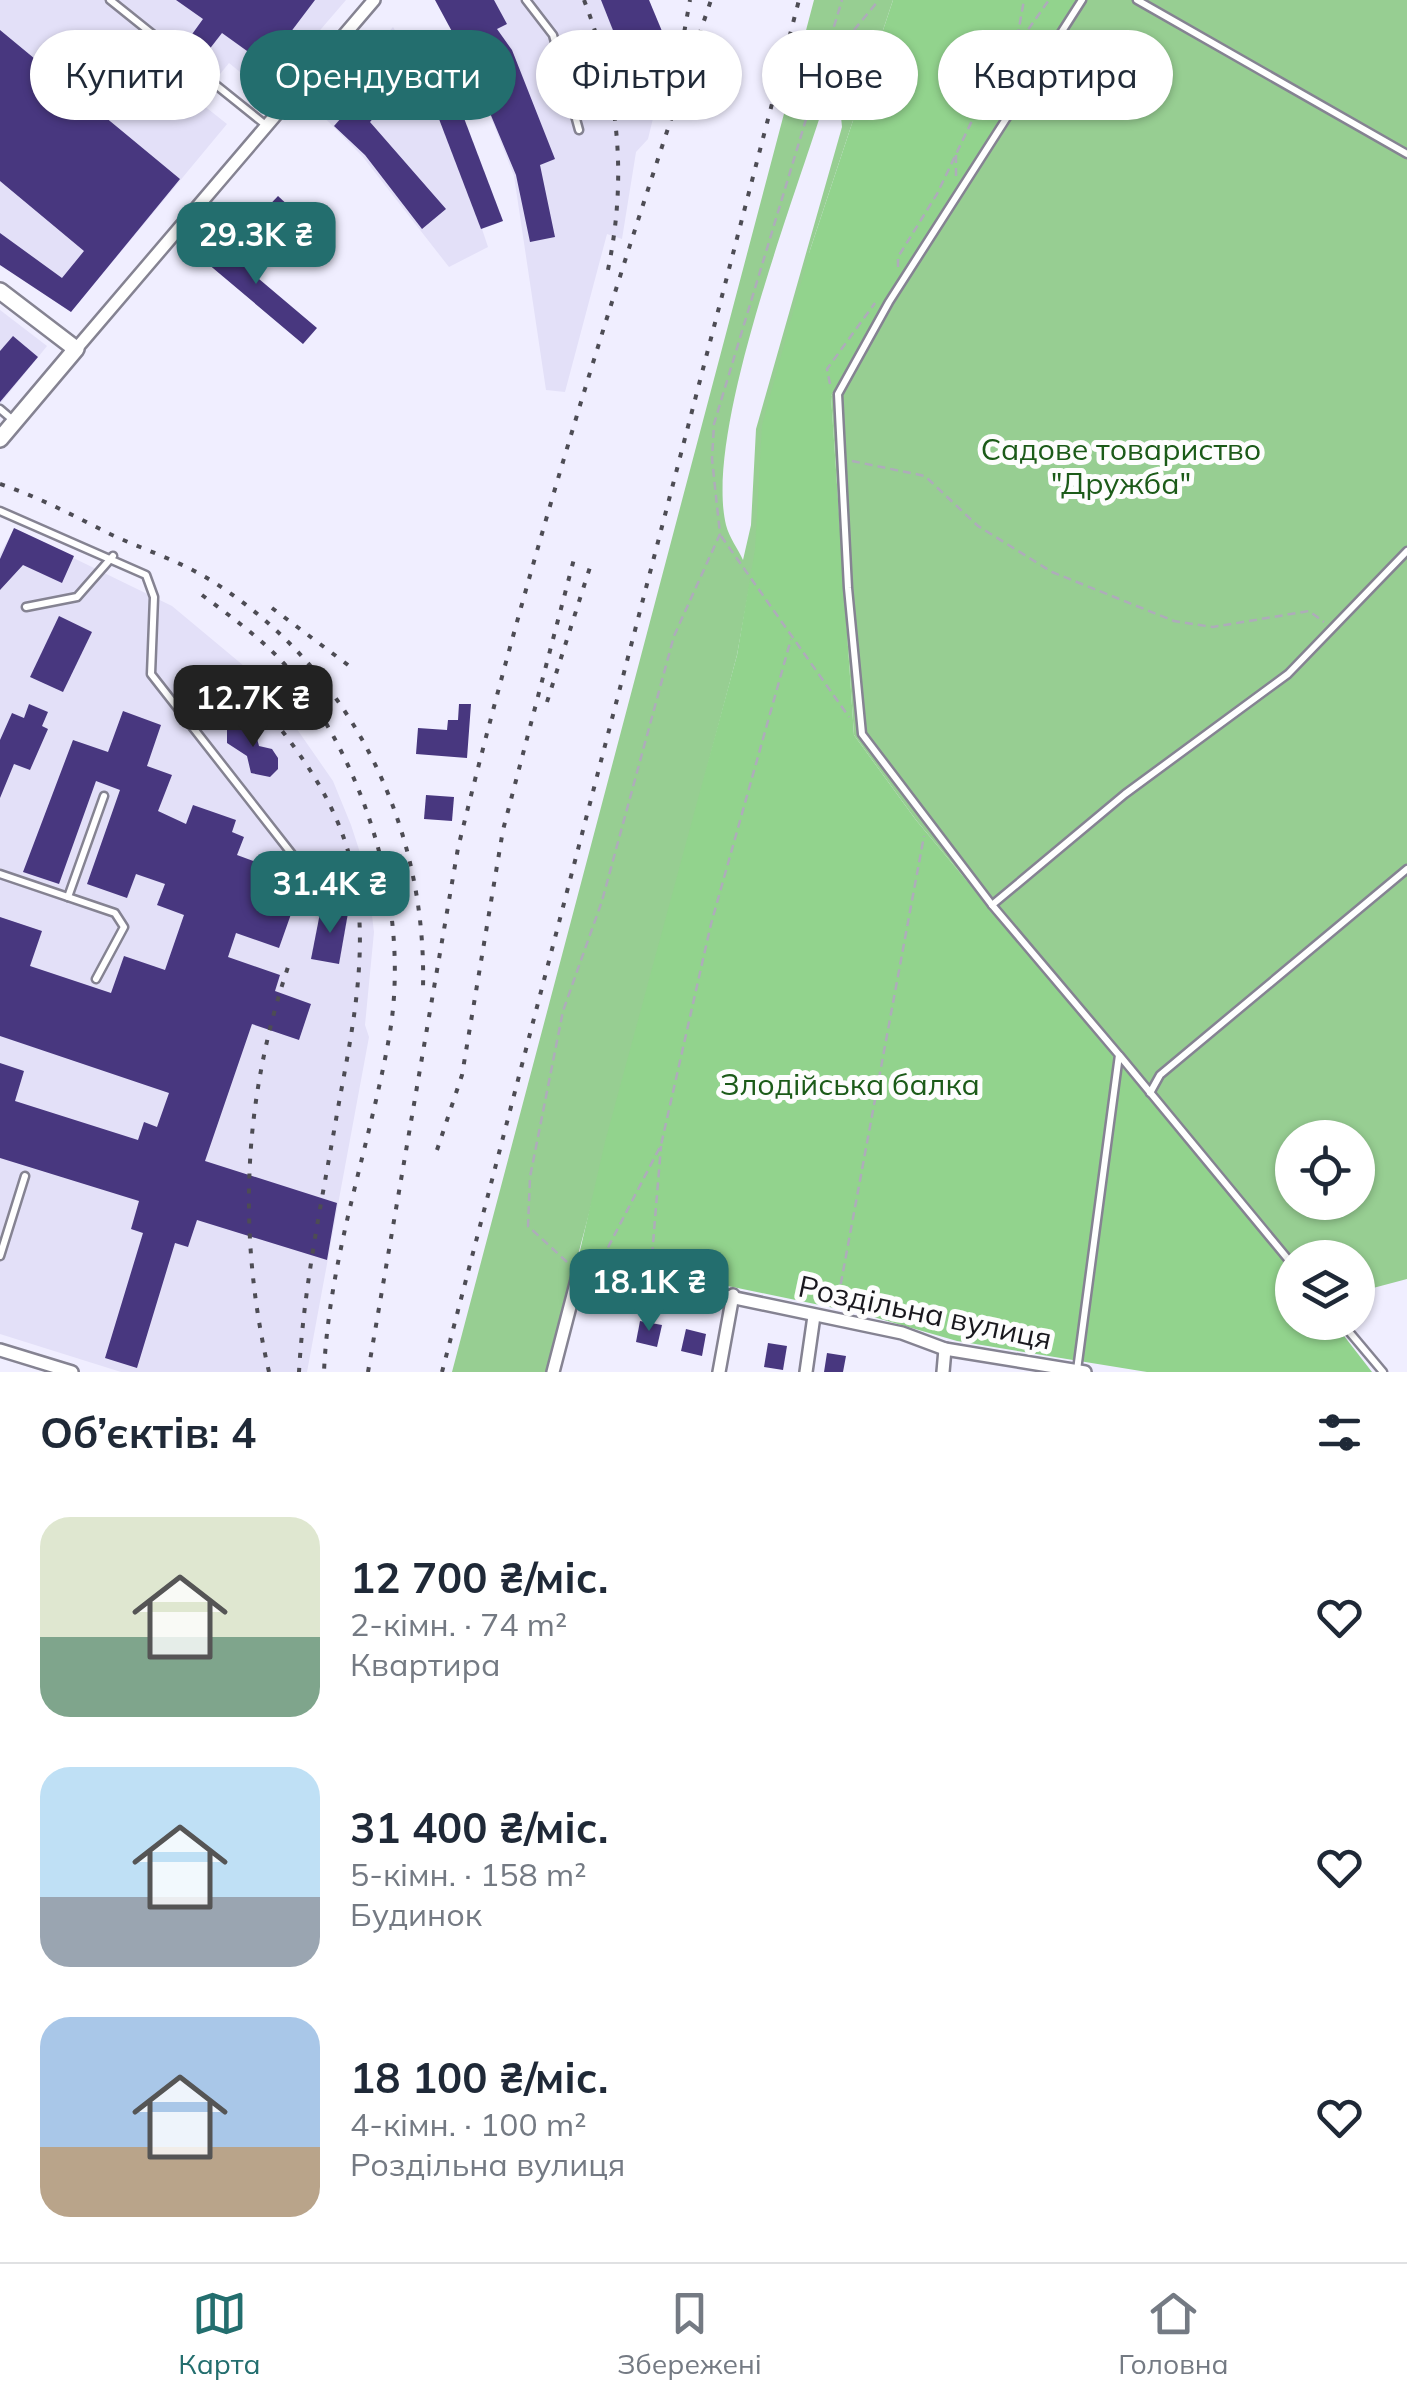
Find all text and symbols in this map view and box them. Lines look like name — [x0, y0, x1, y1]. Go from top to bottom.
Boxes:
chip: Купити — [30, 30, 220, 120]
chip: Орендувати — [240, 30, 516, 120]
chip: Фільтри — [536, 30, 742, 120]
chip: Нове — [762, 30, 918, 120]
chip: Квартира — [938, 30, 1173, 120]
pin: 29.3K ₴ — [164, 202, 348, 287]
text: 29.3K ₴ — [199, 214, 313, 254]
park label: Садове товариство "Дружба" — [981, 430, 1261, 502]
pin: 12.7K ₴ — [161, 665, 345, 750]
text: 12.7K ₴ — [196, 677, 310, 717]
pin: 31.4K ₴ — [238, 851, 422, 936]
text: 31.4K ₴ — [273, 863, 387, 903]
park label: Злодійська балка — [720, 1065, 980, 1103]
map controls — [1275, 1120, 1375, 1340]
button: locate — [1275, 1120, 1375, 1220]
button: layers — [1275, 1240, 1375, 1340]
pin: 18.1K ₴ — [557, 1249, 741, 1334]
text: 18.1K ₴ — [592, 1261, 706, 1301]
street label: Роздільна вулиця — [795, 1267, 1055, 1357]
icon: filters — [1312, 1405, 1367, 1460]
text: Об’єктів: 4 — [40, 1406, 256, 1459]
text: 12 700 ₴/міс. — [350, 1551, 608, 1604]
icon: home — [120, 1557, 240, 1677]
icon: heart — [1312, 1590, 1367, 1645]
text: 2-кімн. · 74 m² — [350, 1604, 567, 1644]
text: Квартира — [350, 1644, 501, 1684]
text: 31 400 ₴/міс. — [350, 1801, 608, 1854]
icon: home — [120, 1807, 240, 1927]
icon: heart — [1312, 1840, 1367, 1895]
text: 5-кімн. · 158 m² — [350, 1854, 586, 1894]
text: Будинок — [350, 1894, 482, 1934]
text: 18 100 ₴/міс. — [350, 2051, 608, 2104]
icon: home — [120, 2057, 240, 2177]
icon: heart — [1312, 2090, 1367, 2145]
text: 4-кімн. · 100 m² — [350, 2104, 586, 2144]
text: Роздільна вулиця — [350, 2144, 625, 2184]
tab: Карта — [178, 2286, 261, 2381]
tab: Збережені — [617, 2286, 762, 2381]
tab: Головна — [1118, 2286, 1229, 2381]

